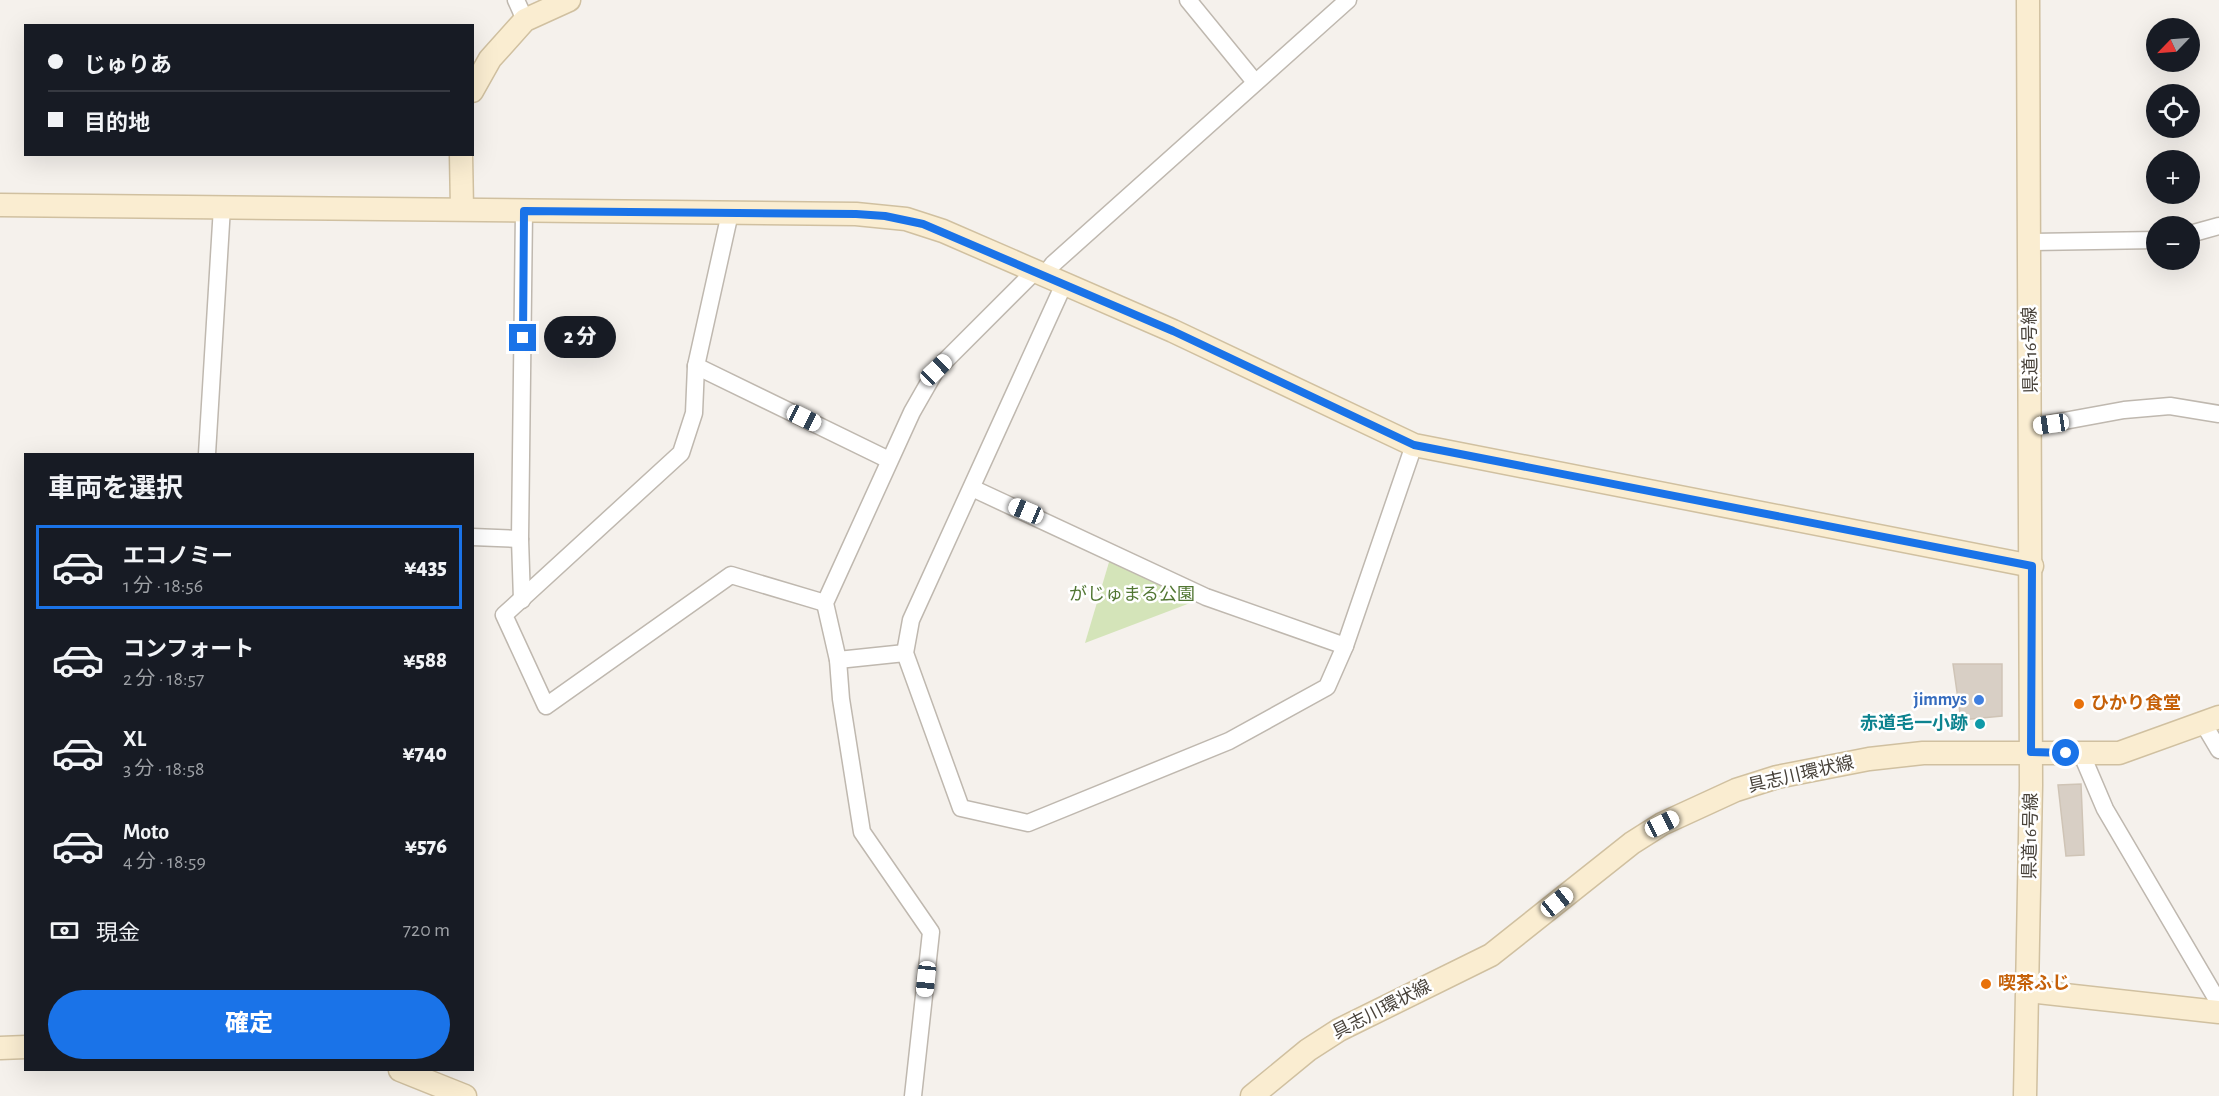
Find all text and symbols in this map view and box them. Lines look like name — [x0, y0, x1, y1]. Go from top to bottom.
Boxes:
north arrow — [2146, 18, 2200, 72]
map controls — [2146, 18, 2200, 270]
text: じゅりあ — [84, 54, 172, 76]
button: locate — [2146, 84, 2200, 138]
text: 目的地 — [84, 112, 150, 134]
button: + — [2146, 150, 2200, 204]
button: − — [2146, 216, 2200, 270]
street label: 県道16号線 — [2019, 307, 2041, 394]
callout: 2 分 — [544, 317, 616, 359]
route end — [509, 324, 536, 351]
text: 2 分 — [564, 327, 596, 347]
car — [917, 351, 955, 389]
car — [784, 402, 824, 434]
car — [2032, 413, 2070, 435]
text: 車両を選択 — [48, 475, 183, 502]
car — [1006, 496, 1046, 526]
icon: car — [51, 540, 105, 594]
text: エコノミー — [123, 545, 233, 567]
text: ¥435 — [404, 556, 447, 578]
text: 1 分 · 18:56 — [123, 576, 203, 596]
park label: がじゅまる公園 — [1069, 584, 1195, 604]
icon: car — [51, 633, 105, 687]
text: コンフォート — [123, 638, 254, 660]
text: ¥588 — [403, 649, 447, 671]
text: 2 分 · 18:57 — [123, 669, 204, 689]
place label: jimmys — [1914, 691, 1967, 709]
marker: jimmys — [1972, 693, 1986, 707]
place label: ひかり食堂 — [2091, 693, 2181, 713]
marker: ひかり食堂 — [2072, 697, 2086, 711]
place label: 赤道毛一小跡 — [1860, 713, 1968, 733]
marker: 赤道毛一小跡 — [1973, 717, 1987, 731]
icon: car — [51, 726, 105, 780]
text: XL — [123, 728, 146, 750]
route start — [2052, 739, 2079, 766]
text: ¥740 — [403, 742, 447, 764]
street label: 具志川環状線 — [1746, 752, 1856, 796]
text: 3 分 · 18:58 — [123, 759, 205, 779]
street label: 県道16号線 — [2019, 792, 2041, 879]
car — [1642, 808, 1682, 840]
icon: car — [51, 819, 105, 873]
text: Moto — [123, 821, 169, 843]
text: ¥576 — [405, 835, 447, 857]
text: 4 分 · 18:59 — [123, 852, 206, 872]
car — [1537, 884, 1577, 920]
icon: cash — [48, 914, 81, 947]
text: 720 m — [403, 920, 450, 940]
text: 現金 — [96, 922, 140, 944]
car — [915, 960, 937, 998]
place label: 喫茶ふじ — [1998, 974, 2070, 993]
street label: 具志川環状線 — [1329, 976, 1434, 1043]
marker: 喫茶ふじ — [1979, 977, 1993, 991]
button: 確定 — [48, 990, 450, 1059]

